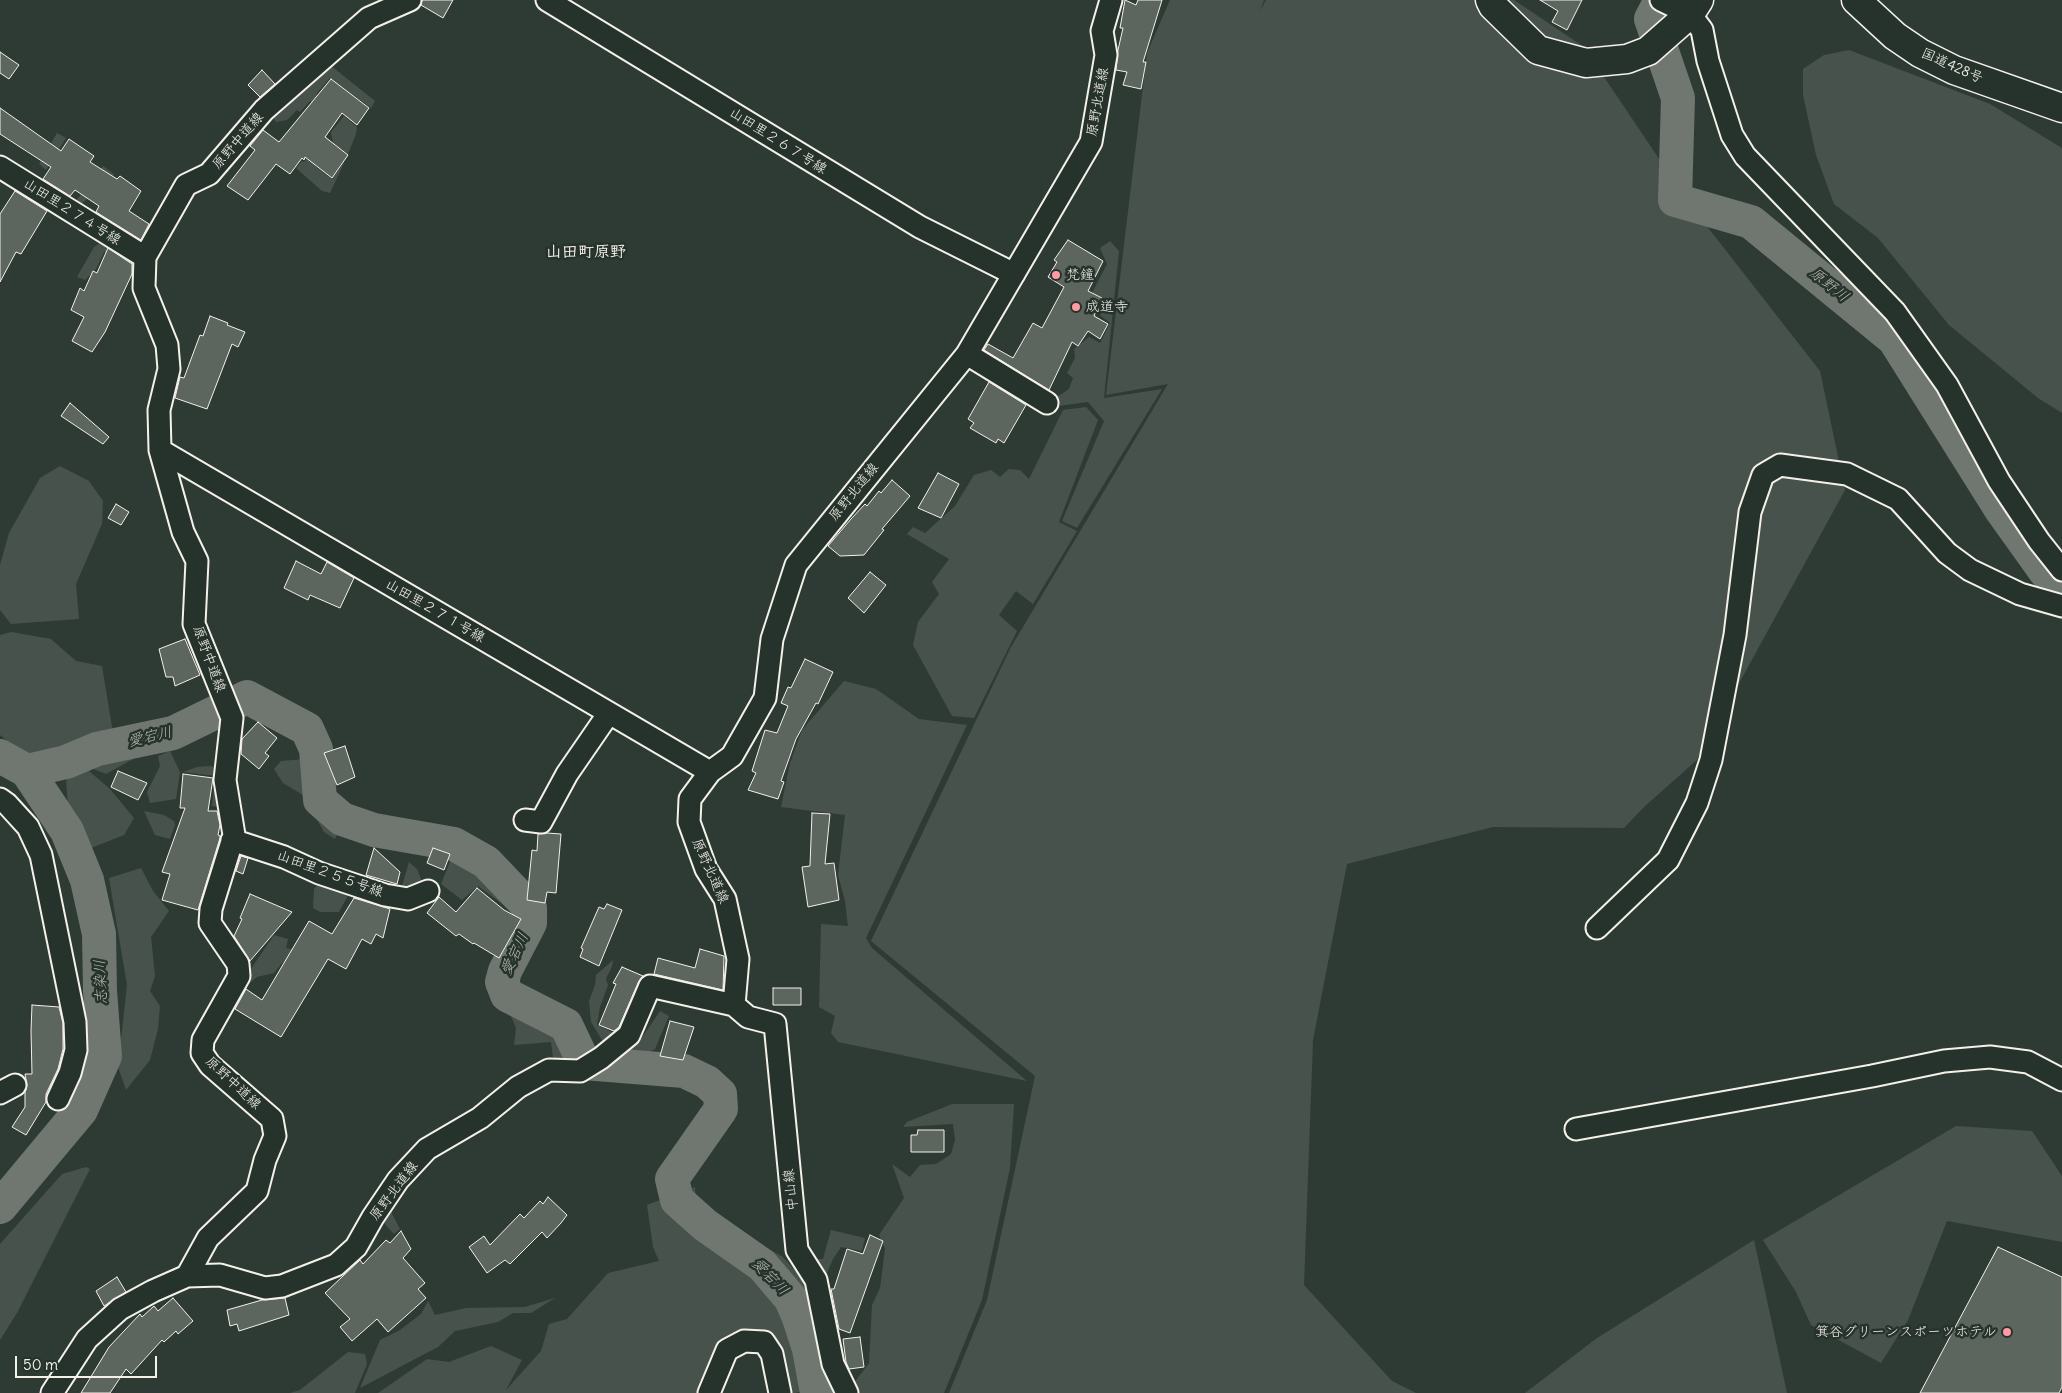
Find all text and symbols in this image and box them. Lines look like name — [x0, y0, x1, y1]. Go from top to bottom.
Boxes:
street label: 国道428号 — [1919, 45, 1985, 87]
street label: 原野北道線 — [1084, 66, 1112, 138]
street label: 山田里２６７号線 — [726, 104, 830, 178]
street label: 原野中道線 — [209, 109, 267, 173]
street label: 山田里２７４号線 — [20, 175, 124, 249]
district label: 山田町原野 — [546, 242, 626, 262]
water label: 原野川 — [1806, 264, 1852, 306]
place label: 梵鐘 — [1066, 267, 1094, 283]
marker: 梵鐘 — [1050, 269, 1062, 281]
place label: 成道寺 — [1086, 299, 1128, 315]
marker: 成道寺 — [1070, 301, 1082, 313]
street label: 原野北道線 — [825, 460, 883, 524]
street label: 山田里２７１号線 — [382, 576, 488, 646]
street label: 原野中道線 — [189, 623, 229, 695]
water label: 愛宕川 — [126, 723, 174, 751]
street label: 原野北道線 — [688, 836, 732, 906]
street label: 山田里２５５号線 — [275, 847, 385, 901]
water label: 愛宕川 — [497, 930, 533, 978]
water label: 志染川 — [91, 959, 111, 1005]
street label: 原野中道線 — [202, 1053, 264, 1113]
street label: 原野北道線 — [366, 1158, 422, 1224]
street label: 中山線 — [780, 1168, 802, 1212]
water label: 愛宕川 — [748, 1255, 792, 1299]
place label: 箕谷グリーンスポーツホテル — [1815, 1324, 1997, 1340]
marker: 箕谷グリーンスポーツホテル — [2001, 1326, 2013, 1338]
scale bar — [18, 1346, 160, 1378]
text: 50 m — [23, 1355, 58, 1374]

